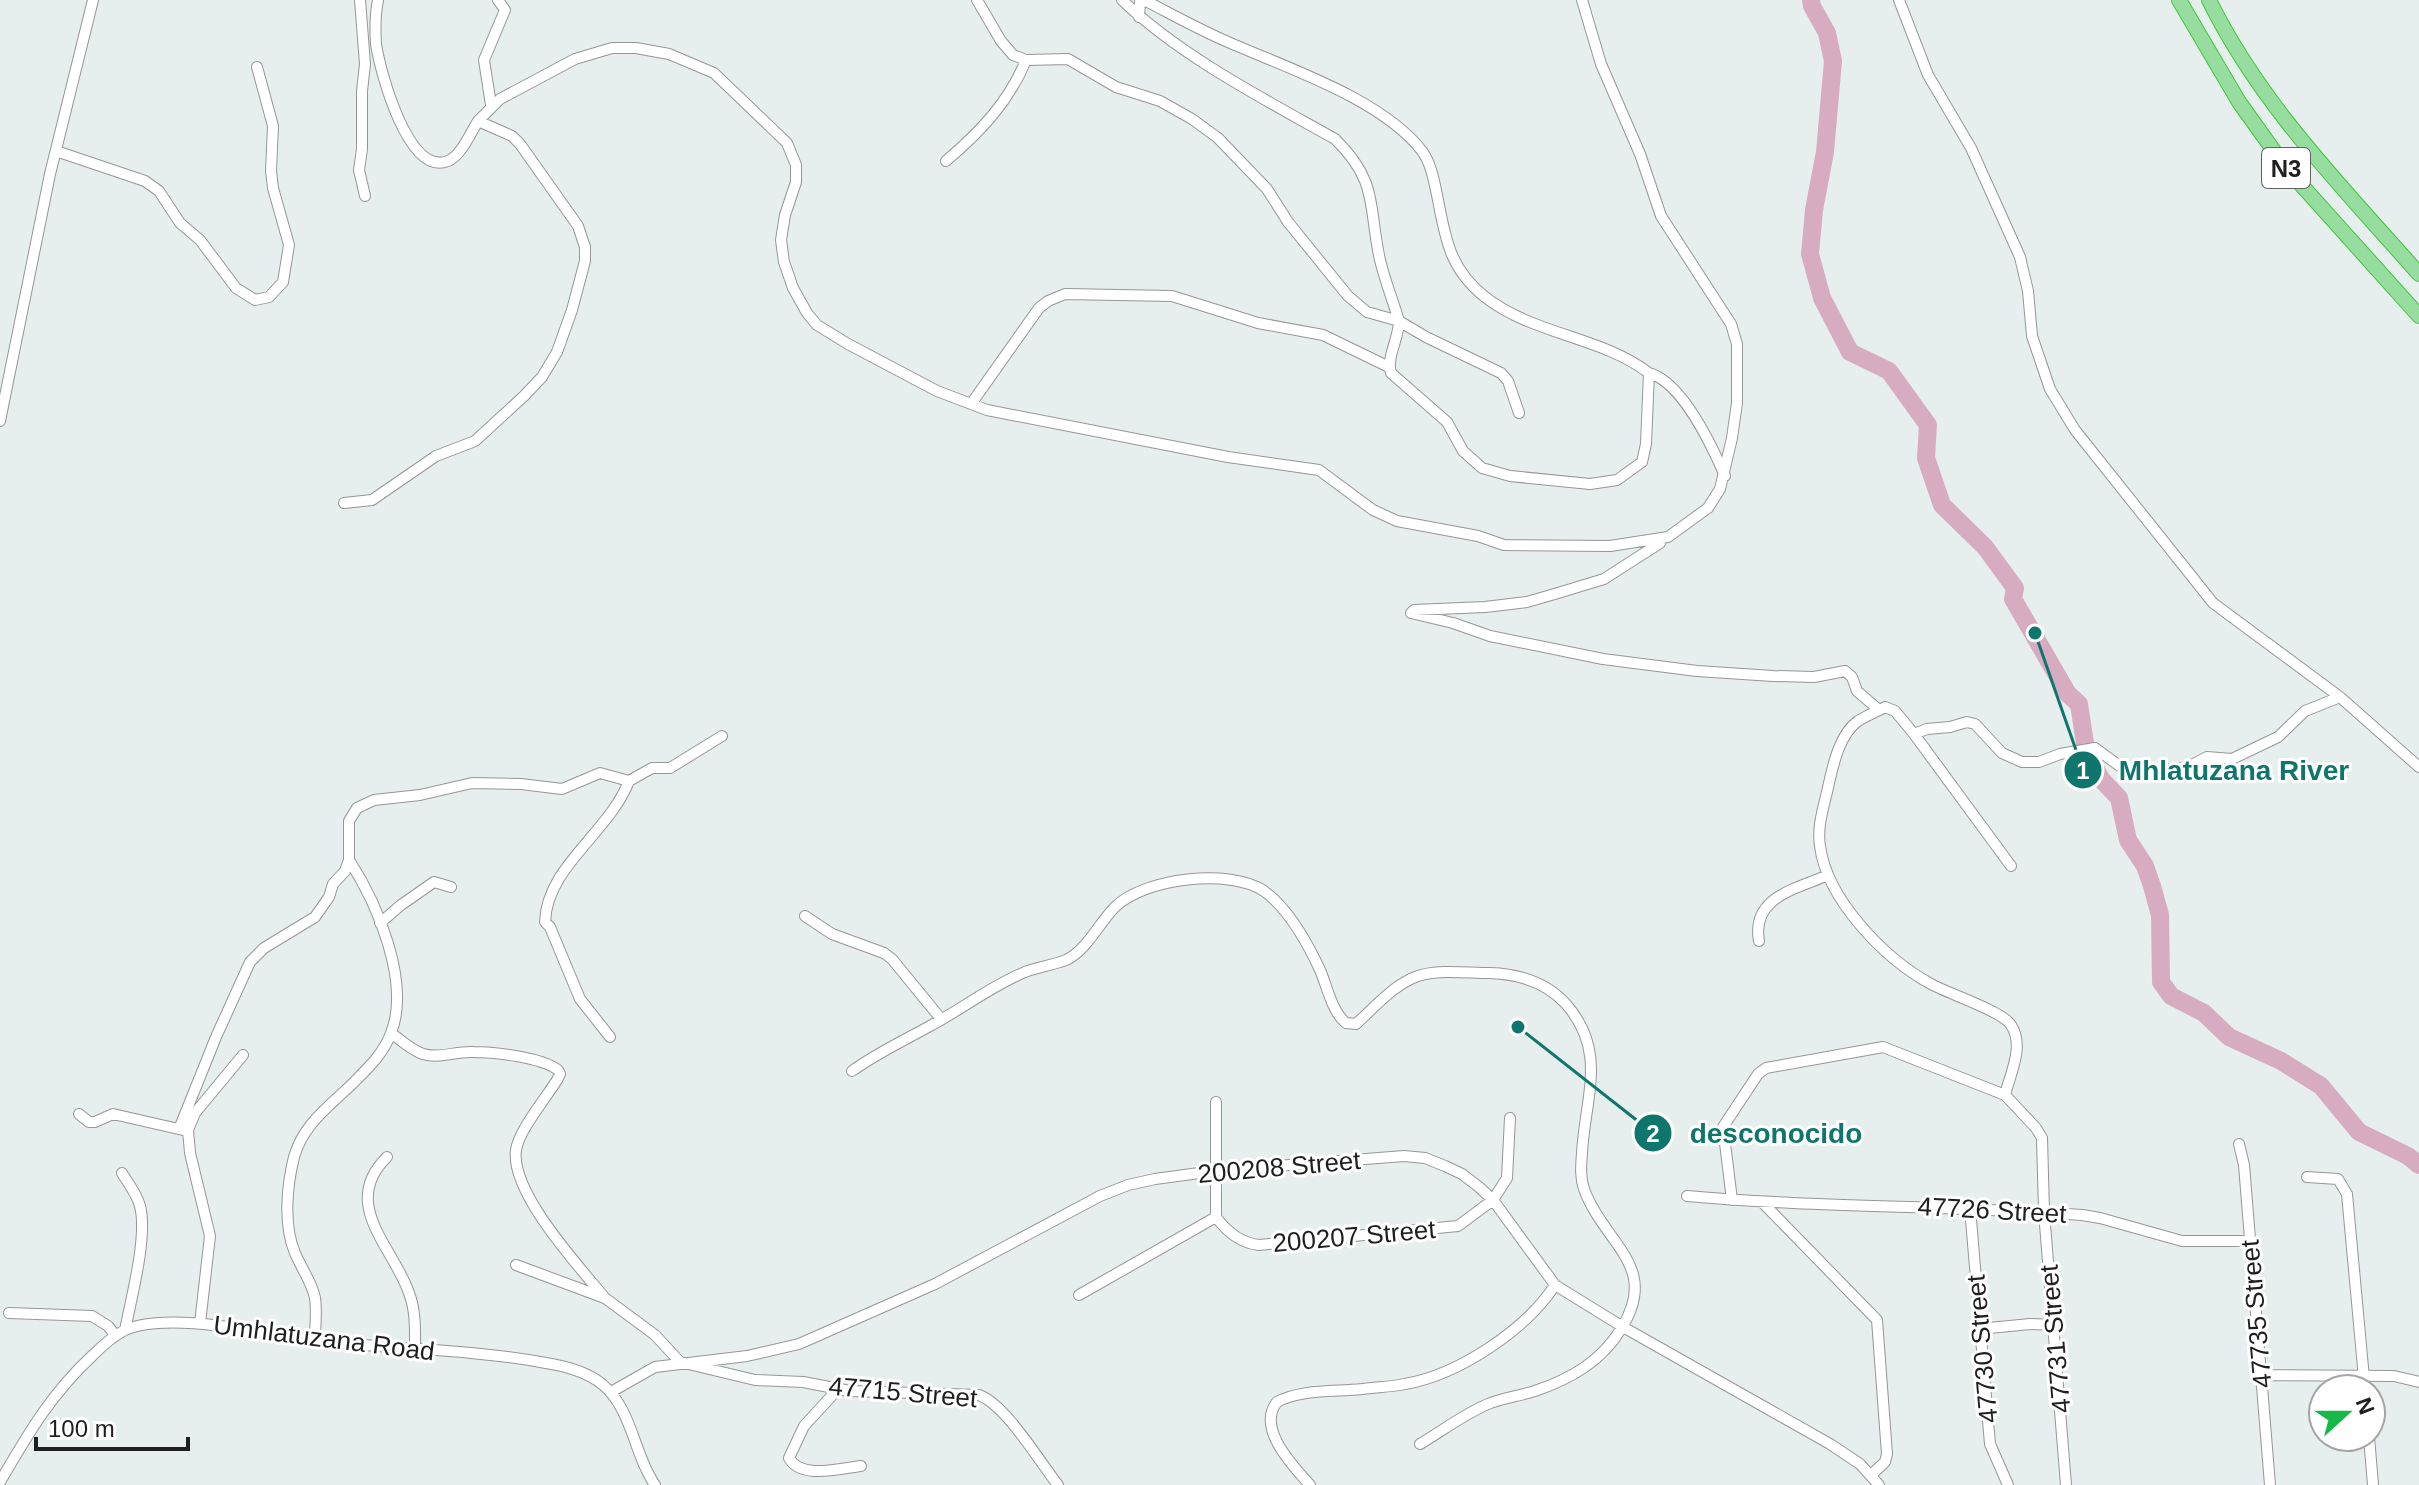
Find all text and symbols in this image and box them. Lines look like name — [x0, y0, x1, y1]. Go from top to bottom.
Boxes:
road number: N3 — [2262, 148, 2310, 188]
callout: Mhlatuzana River — [2063, 744, 2365, 796]
text: Mhlatuzana River — [2119, 755, 2349, 786]
text: 1 — [2076, 757, 2090, 784]
callout: desconocido — [1633, 1107, 1878, 1159]
text: desconocido — [1690, 1118, 1862, 1149]
text: 2 — [1646, 1120, 1660, 1147]
street label: 200208 Street — [1196, 1145, 1362, 1189]
street label: 47726 Street — [1917, 1191, 2068, 1229]
street label: 200207 Street — [1271, 1214, 1437, 1258]
street label: 47735 Street — [2235, 1238, 2277, 1389]
street label: 47731 Street — [2034, 1263, 2076, 1414]
street label: 47730 Street — [1961, 1273, 2003, 1424]
street label: Umhlatuzana Road — [212, 1310, 436, 1366]
street label: 47715 Street — [828, 1371, 979, 1413]
north arrow — [2307, 1373, 2387, 1453]
text: N — [2351, 1394, 2380, 1418]
scale bar — [36, 1401, 188, 1451]
text: 100 m — [48, 1415, 115, 1442]

